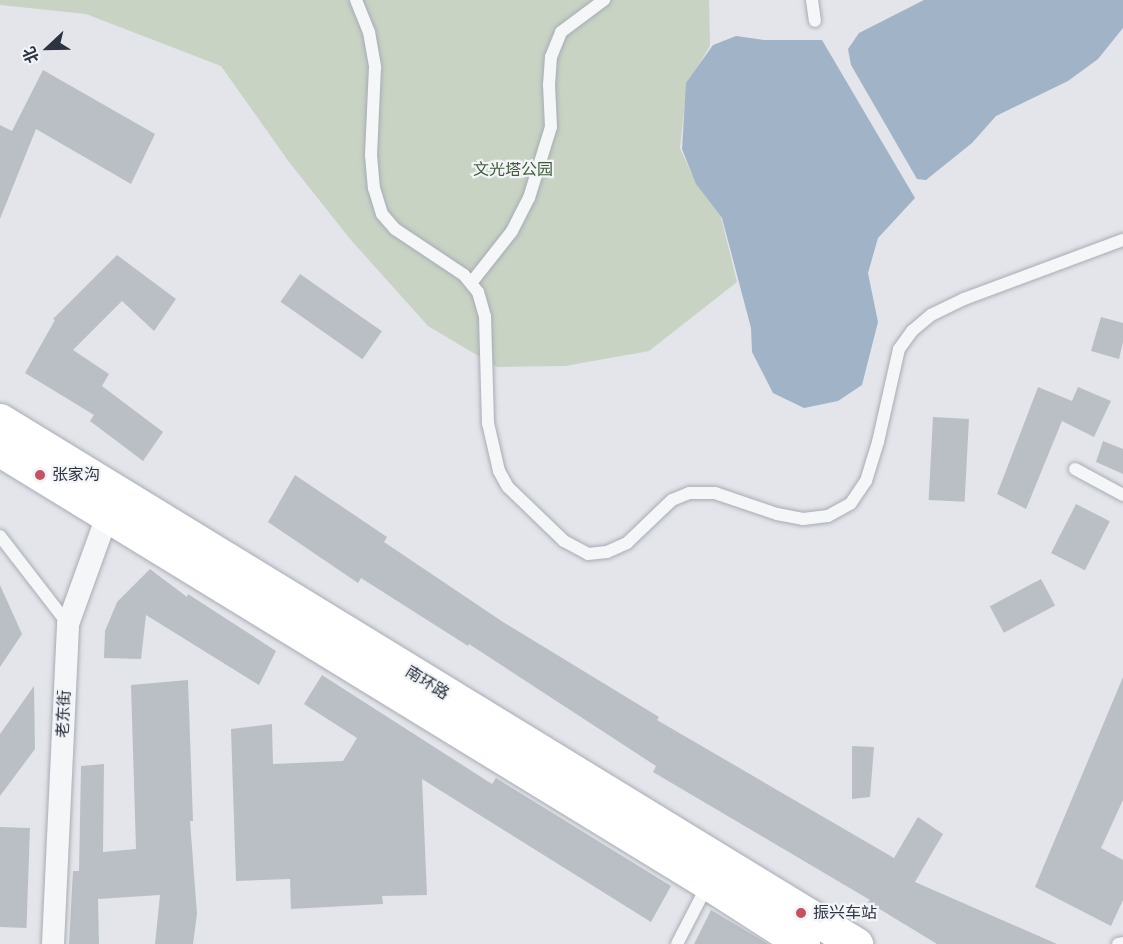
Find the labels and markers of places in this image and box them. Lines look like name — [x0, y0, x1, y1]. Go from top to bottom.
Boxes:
place label: 张家沟 — [52, 465, 100, 485]
marker: 张家沟 — [33, 468, 47, 482]
place label: 振兴车站 — [813, 903, 877, 923]
marker: 振兴车站 — [794, 906, 808, 920]

